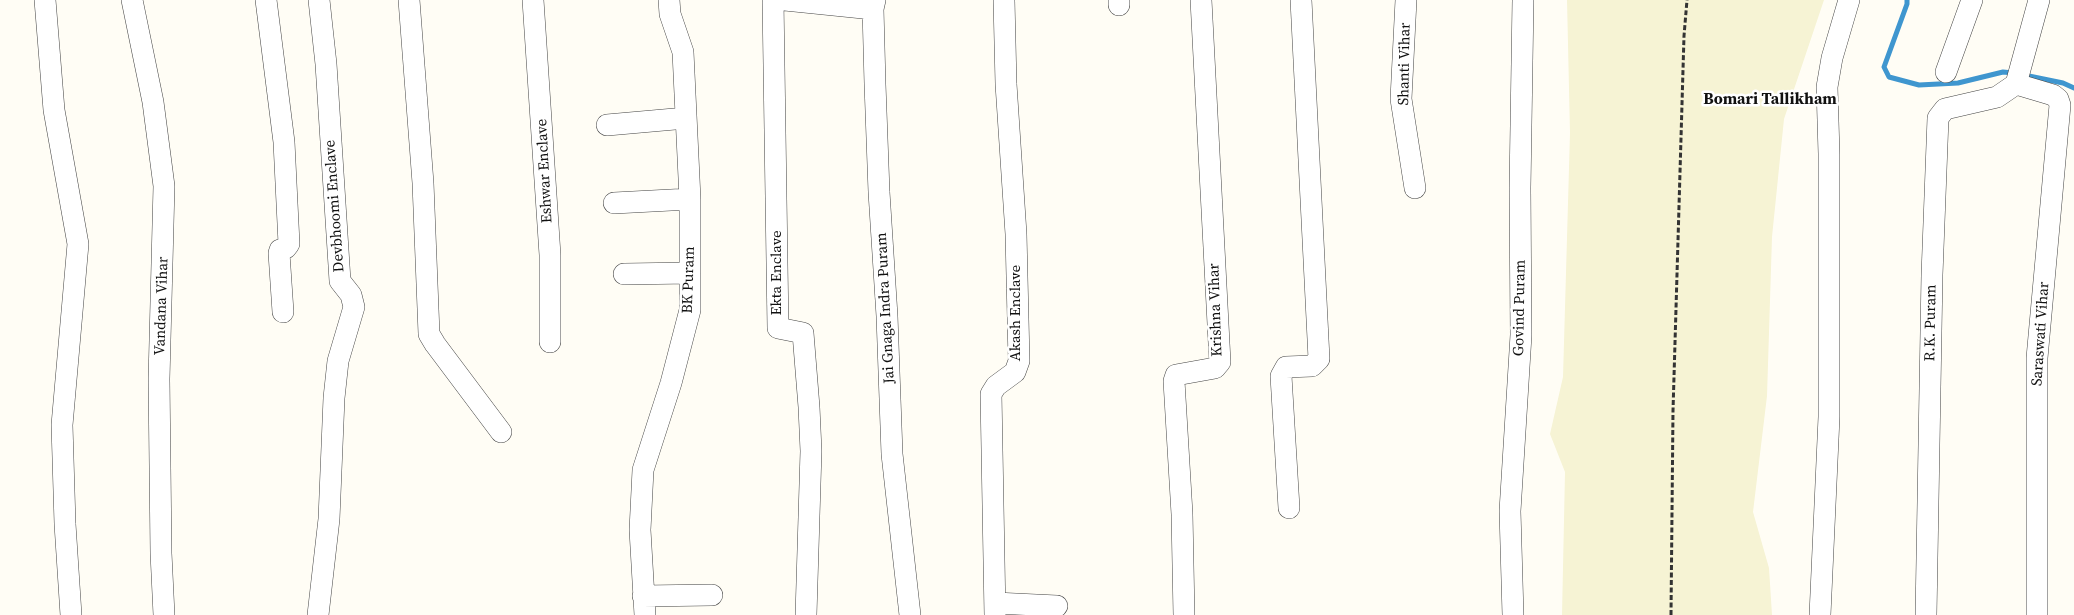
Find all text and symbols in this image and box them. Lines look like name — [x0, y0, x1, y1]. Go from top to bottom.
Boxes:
street label: Shanti Vihar — [1395, 22, 1415, 106]
district label: Bomari Tallikham — [1703, 90, 1837, 110]
street label: Eshwar Enclave — [533, 118, 557, 224]
street label: Devbhoomi Enclave — [321, 139, 349, 273]
street label: Ekta Enclave — [768, 230, 786, 316]
street label: Jai Gnaga Indra Puram — [873, 232, 899, 384]
street label: BK Puram — [679, 246, 699, 314]
street label: Vandana Vihar — [151, 256, 173, 356]
street label: Govind Puram — [1510, 260, 1530, 356]
street label: Krishna Vihar — [1205, 263, 1227, 357]
street label: Akash Enclave — [1007, 265, 1025, 361]
street label: Saraswati Vihar — [2028, 281, 2054, 387]
street label: R.K. Puram — [1921, 284, 1941, 362]

